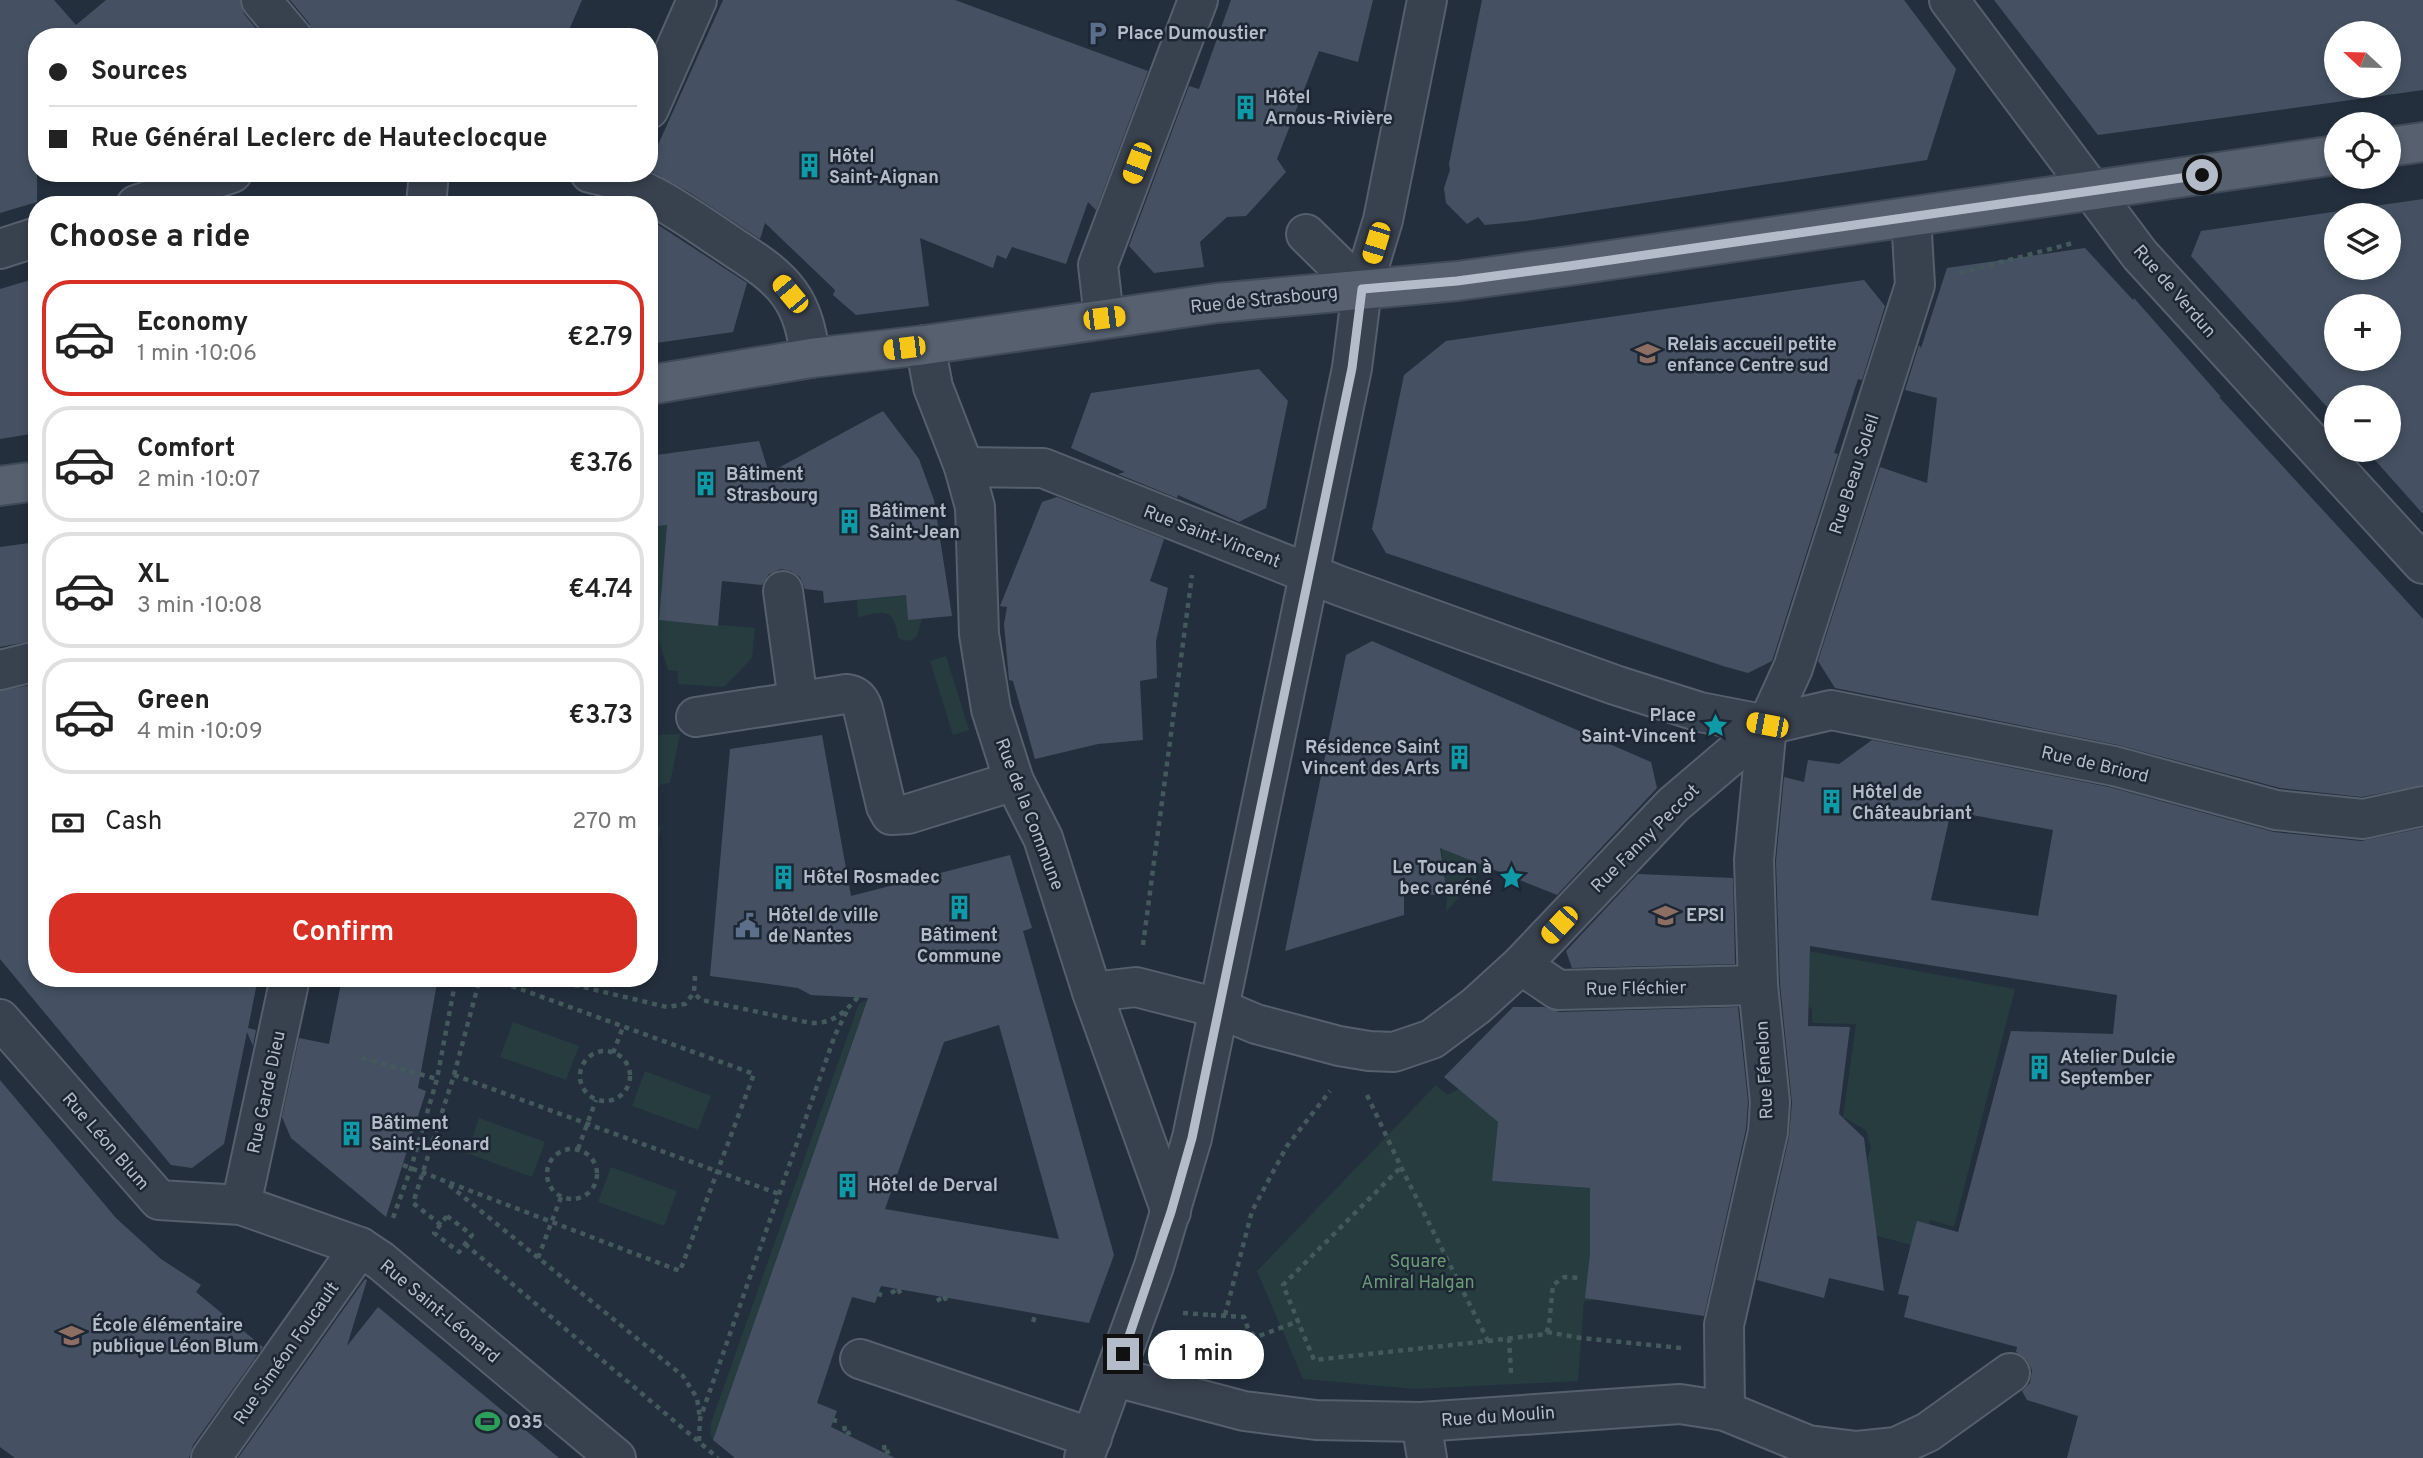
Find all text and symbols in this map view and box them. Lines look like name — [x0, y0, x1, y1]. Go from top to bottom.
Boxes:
parking icon: Place Dumoustier — [1083, 19, 1111, 47]
north arrow — [2324, 21, 2401, 98]
map controls — [2324, 21, 2401, 462]
place label: Place Dumoustier — [1117, 23, 1267, 46]
text: Sources — [91, 56, 188, 89]
place label: Hôtel Arnous-Rivière — [1265, 87, 1393, 131]
building icon: Hôtel Arnous-Rivière — [1231, 93, 1259, 121]
button: locate — [2324, 112, 2401, 189]
text: Rue Général Leclerc de Hauteclocque — [91, 123, 547, 156]
car — [1120, 140, 1155, 186]
place label: Hôtel Saint-Aignan — [829, 146, 939, 190]
building icon: Hôtel Saint-Aignan — [795, 152, 823, 180]
route start — [2186, 159, 2218, 191]
button: layers — [2324, 203, 2401, 280]
text: Choose a ride — [49, 218, 250, 258]
car — [1360, 220, 1393, 266]
street label: Rue de Verdun — [2127, 241, 2221, 343]
car — [769, 271, 812, 317]
street label: Rue de Strasbourg — [1189, 281, 1339, 320]
button: + — [2324, 294, 2401, 371]
car — [1082, 305, 1127, 331]
icon: car — [53, 307, 116, 370]
text: Economy — [137, 307, 248, 340]
text: €2.79 — [567, 322, 633, 355]
place label: Relais accueil petite enfance Centre sud — [1667, 334, 1837, 378]
car — [882, 335, 927, 361]
text: 1 min · 10:06 — [137, 340, 257, 369]
school or university icon: Relais accueil petite enfance Centre sud — [1633, 340, 1661, 368]
button: − — [2324, 385, 2401, 462]
street label: Rue Beau Soleil — [1825, 411, 1886, 538]
icon: car — [53, 433, 116, 496]
text: Comfort — [137, 433, 235, 466]
text: €3.76 — [569, 448, 633, 481]
place label: Bâtiment Strasbourg — [726, 464, 818, 508]
text: 2 min · 10:07 — [137, 466, 260, 495]
building icon: Bâtiment Strasbourg — [692, 470, 720, 498]
place label: Bâtiment Saint-Jean — [869, 501, 960, 545]
street label: Rue Saint-Vincent — [1140, 501, 1283, 574]
building icon: Bâtiment Saint-Jean — [835, 507, 863, 535]
icon: car — [53, 559, 116, 622]
text: XL — [137, 559, 169, 592]
text: €4.74 — [568, 574, 633, 607]
text: 3 min · 10:08 — [137, 592, 263, 621]
icon: car — [53, 685, 116, 748]
text: Green — [137, 685, 210, 718]
text: €3.73 — [569, 700, 633, 733]
place label: Place Saint-Vincent — [1581, 705, 1696, 749]
place icon: Place Saint-Vincent — [1702, 711, 1730, 739]
car — [1745, 711, 1790, 739]
text: 4 min · 10:09 — [137, 718, 263, 747]
street label: Rue de la Commune — [989, 735, 1068, 894]
place label: Résidence Saint Vincent des Arts — [1301, 737, 1440, 781]
street label: Rue de Briord — [2039, 742, 2151, 789]
building icon: Résidence Saint Vincent des Arts — [1446, 743, 1474, 771]
street label: Rue Fanny Peccot — [1587, 780, 1705, 898]
place label: Hôtel de Châteaubriant — [1852, 782, 1972, 826]
building icon: Hôtel de Châteaubriant — [1818, 788, 1846, 816]
icon: cash — [49, 804, 87, 842]
text: Cash — [105, 806, 162, 839]
text: 270 m — [572, 808, 637, 837]
place label: Le Toucan à bec caréné — [1392, 857, 1492, 901]
building icon: Hôtel Rosmadec — [769, 863, 797, 891]
place icon: Le Toucan à bec caréné — [1498, 863, 1526, 891]
place label: Hôtel Rosmadec — [803, 867, 940, 890]
button: Confirm — [49, 893, 637, 973]
building icon: Bâtiment Commune — [945, 894, 973, 922]
school or university icon: EPSI — [1652, 901, 1680, 929]
car — [1537, 902, 1582, 948]
place label: Hôtel de ville de Nantes — [768, 905, 878, 949]
place label: EPSI — [1686, 905, 1725, 928]
public building icon: Hôtel de ville de Nantes — [734, 911, 762, 939]
place label: Bâtiment Commune — [917, 925, 1001, 969]
street label: Rue Fléchier — [1585, 977, 1687, 1002]
street label: Rue Fénelon — [1751, 1020, 1780, 1120]
street label: Rue Garde Dieu — [243, 1029, 292, 1156]
place label: Atelier Dulcie September — [2060, 1047, 2176, 1091]
building icon: Atelier Dulcie September — [2026, 1053, 2054, 1081]
street label: Rue Léon Blum — [56, 1088, 153, 1195]
place label: Bâtiment Saint-Léonard — [371, 1113, 490, 1157]
building icon: Bâtiment Saint-Léonard — [337, 1119, 365, 1147]
building icon: Hôtel de Derval — [834, 1171, 862, 1199]
place label: Hôtel de Derval — [868, 1175, 998, 1198]
park label: Square Amiral Halgan — [1361, 1251, 1475, 1295]
street label: Rue Saint-Léonard — [374, 1255, 504, 1369]
street label: Rue Siméon Foucault — [229, 1278, 345, 1430]
place label: École élémentaire publique Léon Blum — [92, 1313, 259, 1359]
school or university icon: École élémentaire publique Léon Blum — [58, 1321, 86, 1349]
callout: 1 min — [1148, 1330, 1263, 1378]
route end — [1107, 1338, 1139, 1370]
text: 1 min — [1179, 1340, 1233, 1369]
street label: Rue du Moulin — [1440, 1402, 1556, 1433]
sports icon: O35 — [474, 1408, 502, 1436]
place label: O35 — [508, 1412, 543, 1435]

